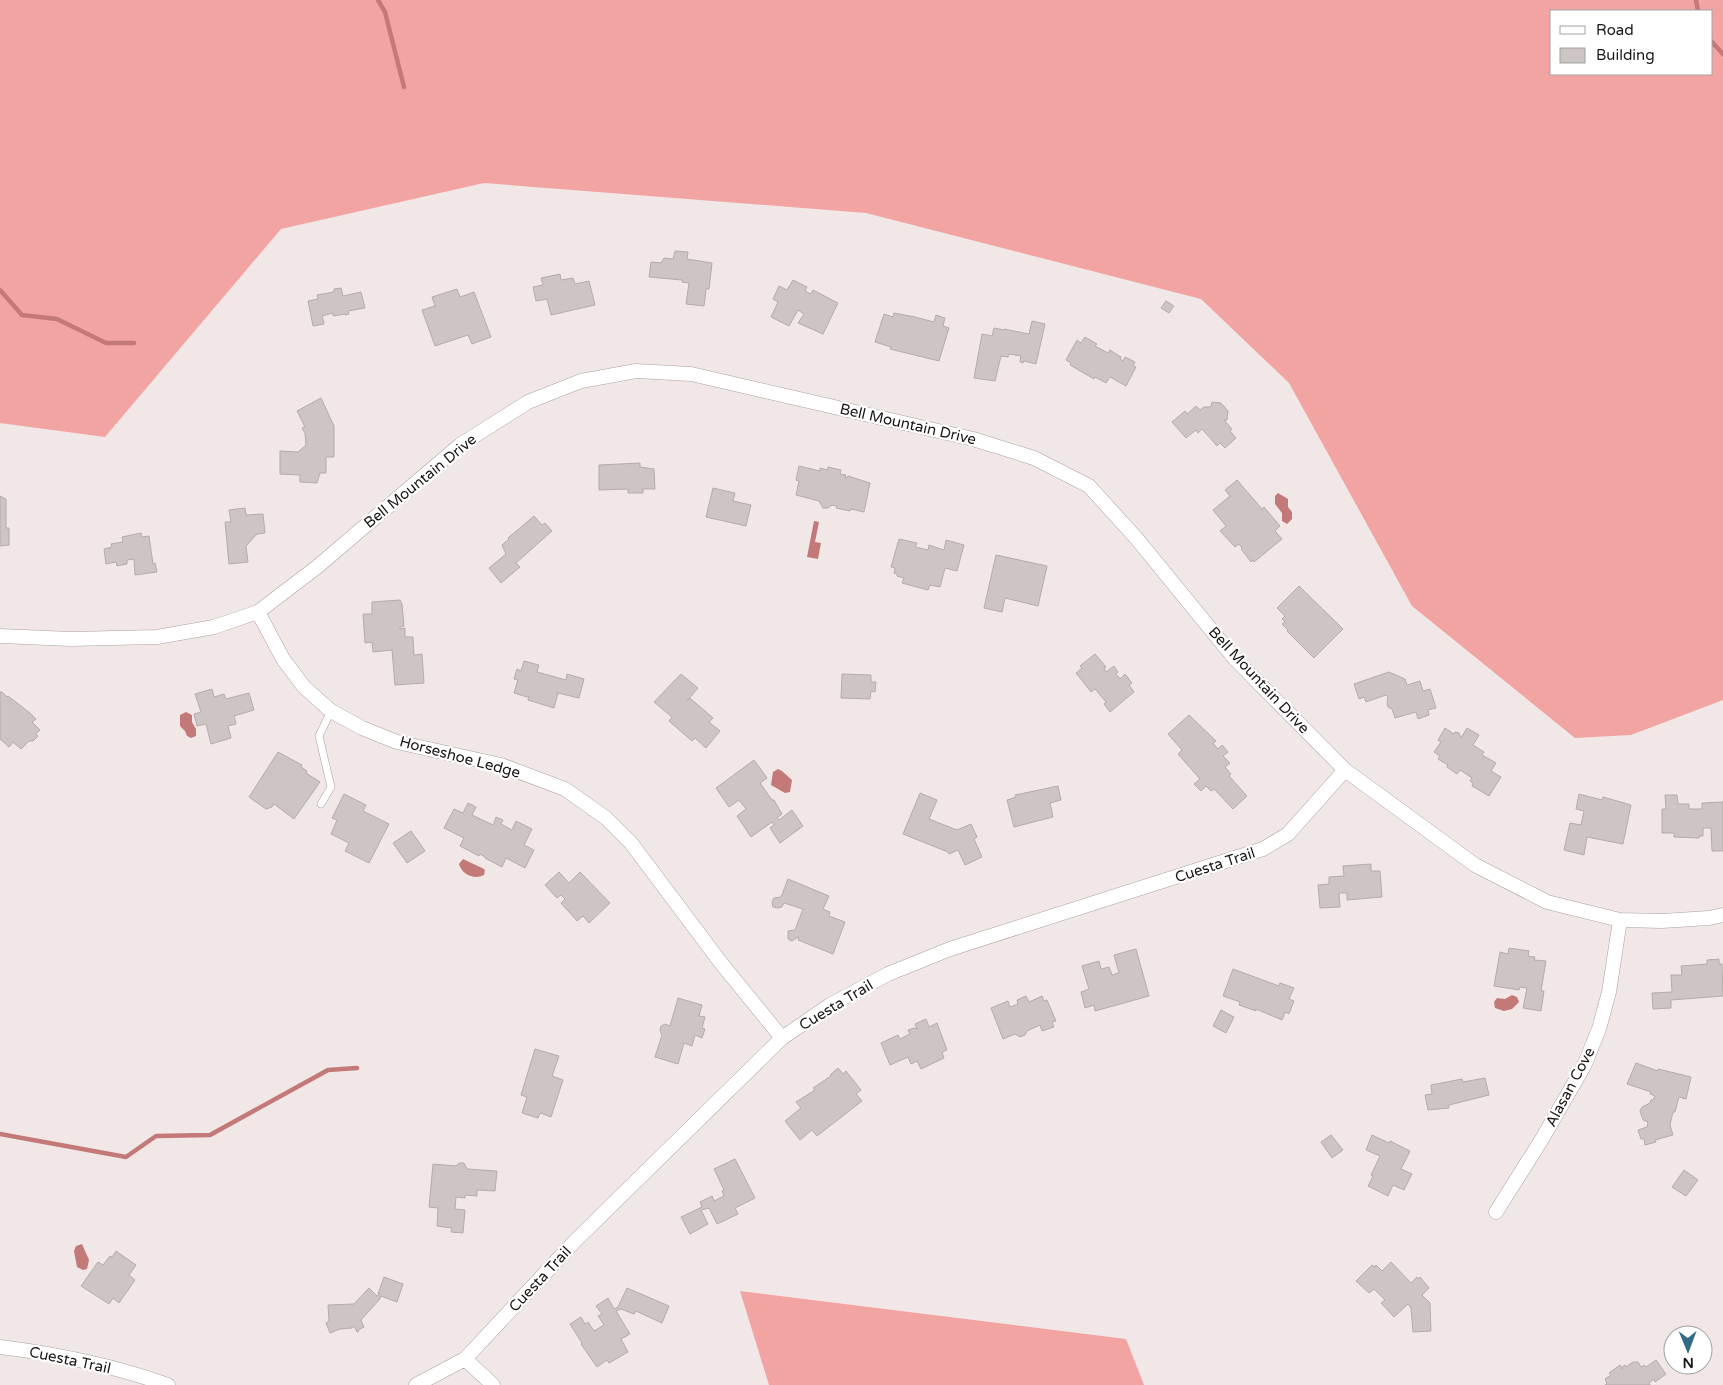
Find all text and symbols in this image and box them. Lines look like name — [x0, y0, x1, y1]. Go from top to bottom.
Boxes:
legend — [1550, 10, 1713, 75]
text: Road — [1596, 21, 1634, 39]
text: Building — [1596, 46, 1655, 64]
street label: Bell Mountain Drive — [838, 400, 978, 448]
street label: Bell Mountain Drive — [360, 430, 480, 532]
street label: Bell Mountain Drive — [1205, 623, 1313, 737]
street label: Horseshoe Ledge — [398, 732, 522, 782]
street label: Cuesta Trail — [1173, 844, 1257, 886]
street label: Cuesta Trail — [796, 976, 876, 1034]
street label: Alasan Cove — [1542, 1044, 1598, 1130]
street label: Cuesta Trail — [505, 1243, 575, 1315]
north arrow — [1663, 1325, 1713, 1375]
street label: Cuesta Trail — [28, 1343, 112, 1377]
text: N — [1682, 1354, 1694, 1371]

